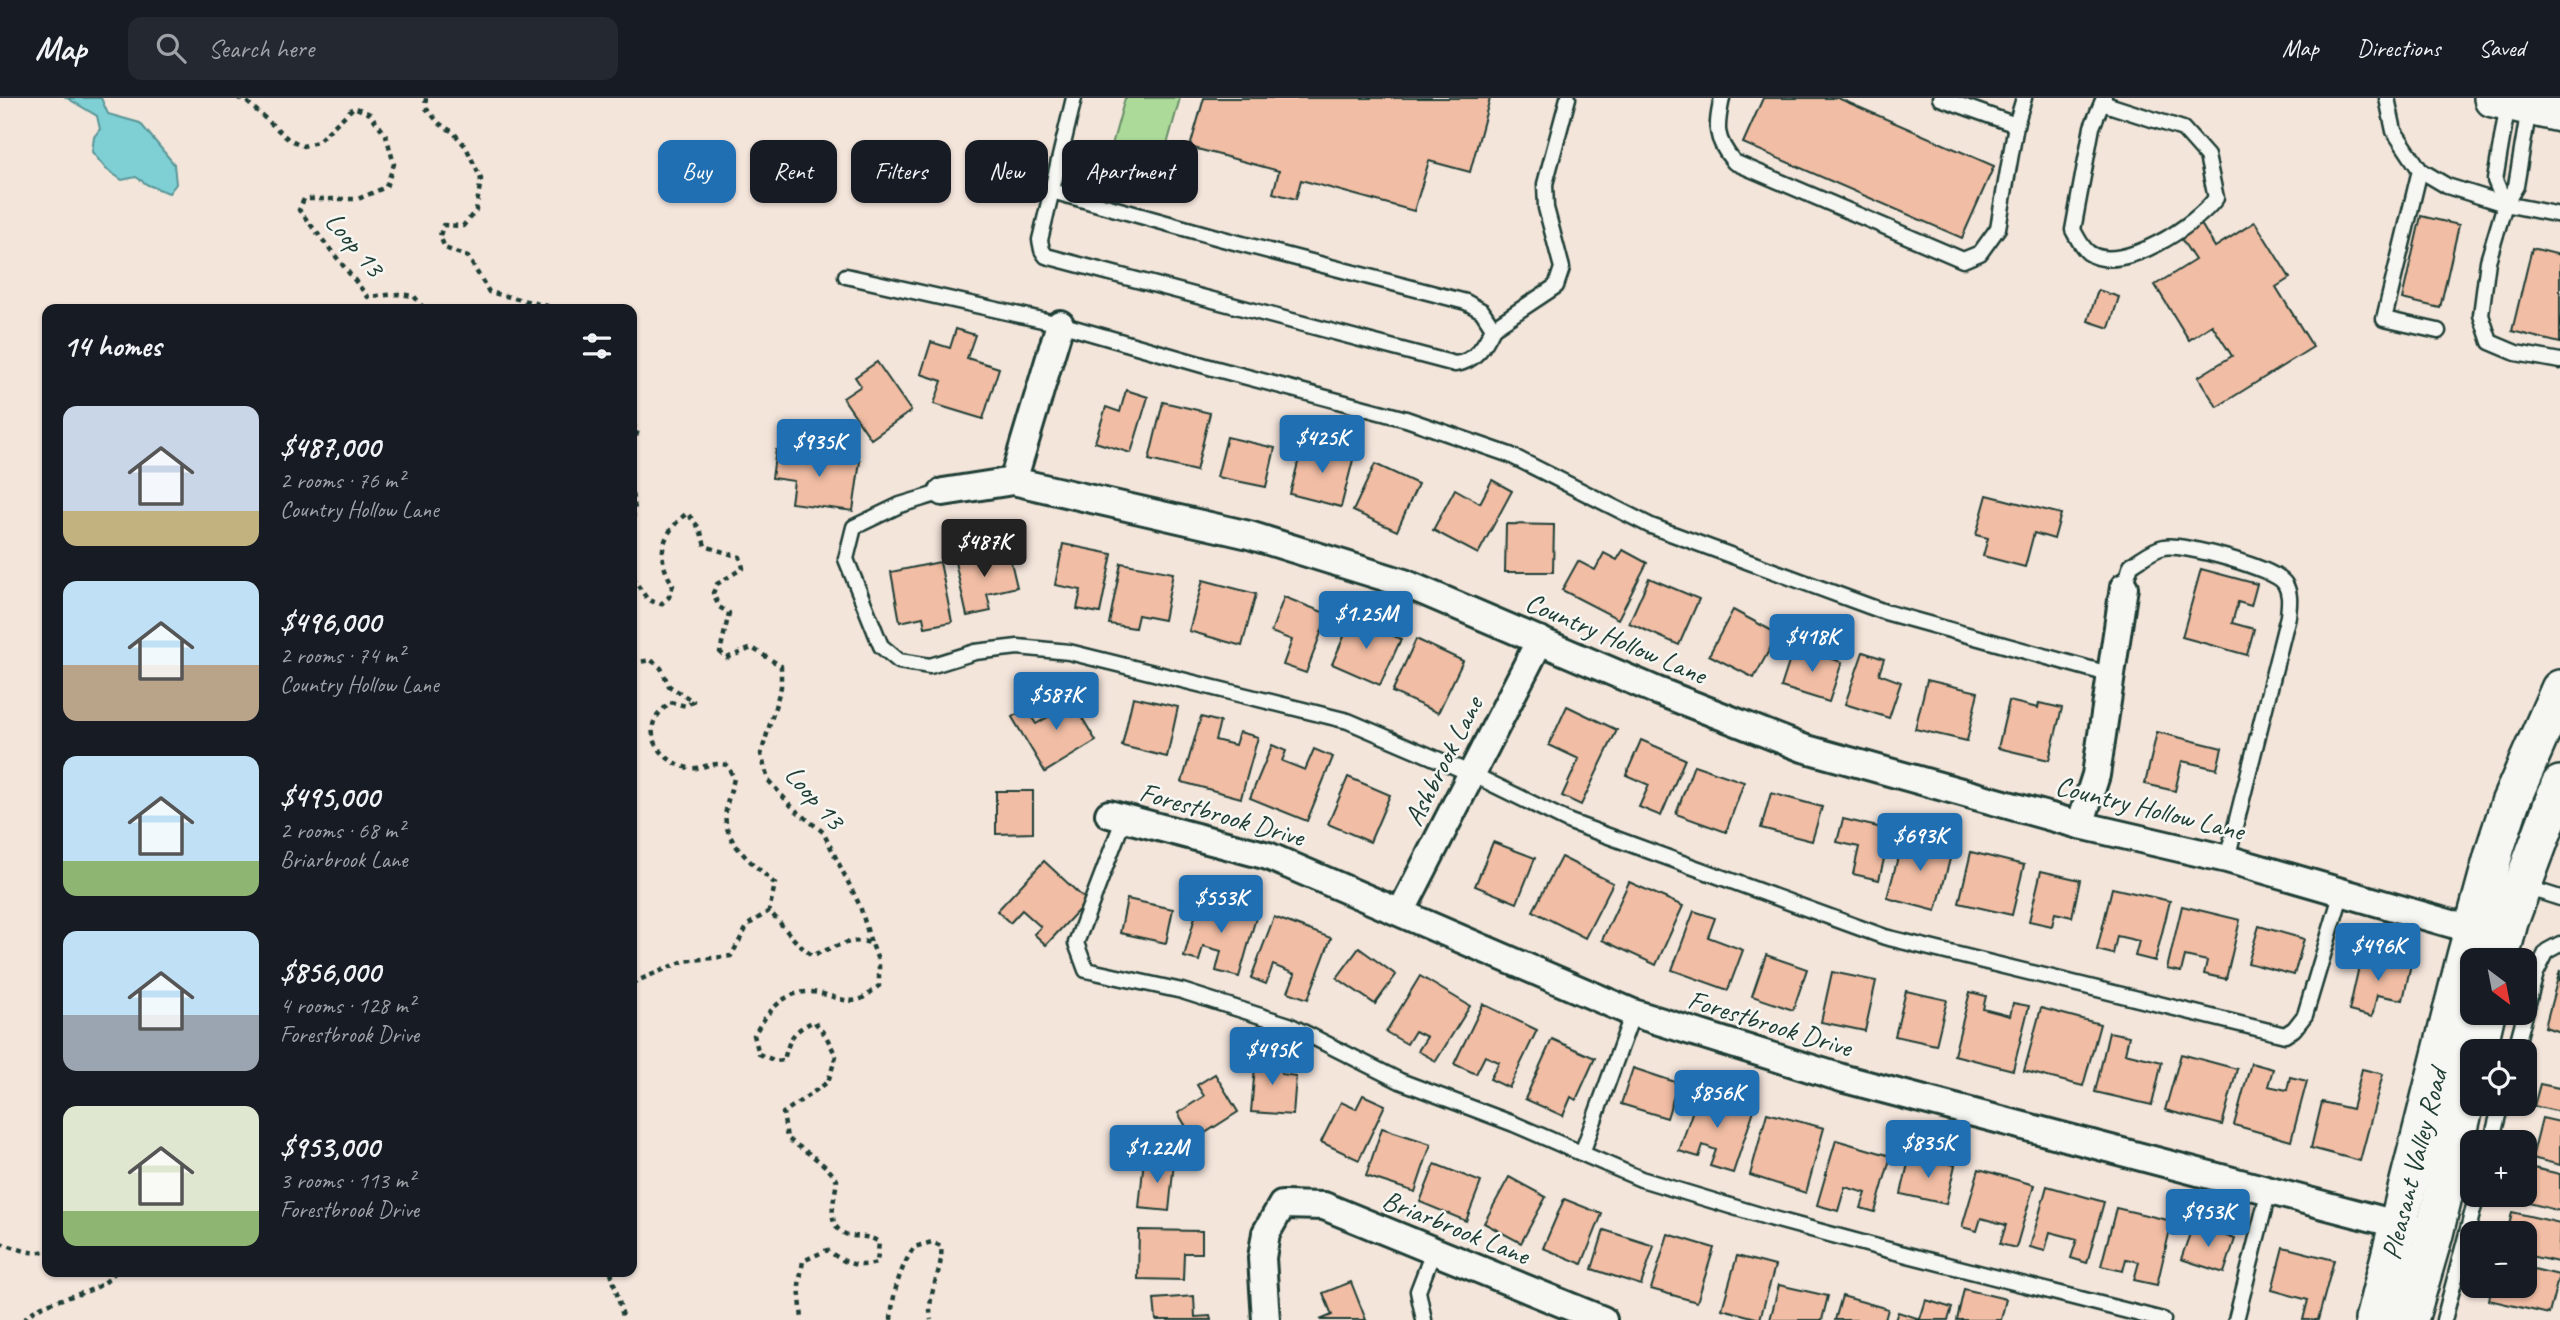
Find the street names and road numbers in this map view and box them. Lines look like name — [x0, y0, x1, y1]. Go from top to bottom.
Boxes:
street label: Loop 13 — [318, 204, 394, 286]
street label: Country Hollow Lane — [1520, 584, 1713, 693]
street label: Ashbrook Lane — [1396, 689, 1491, 831]
street label: Loop 13 — [777, 757, 854, 838]
street label: Country Hollow Lane — [2052, 768, 2250, 849]
street label: Forestbrook Drive — [1136, 774, 1310, 855]
street label: Forestbrook Drive — [1684, 982, 1858, 1065]
street label: Pleasant Valley Road — [2373, 1061, 2455, 1263]
street label: Briarbrook Lane — [1377, 1182, 1536, 1273]

